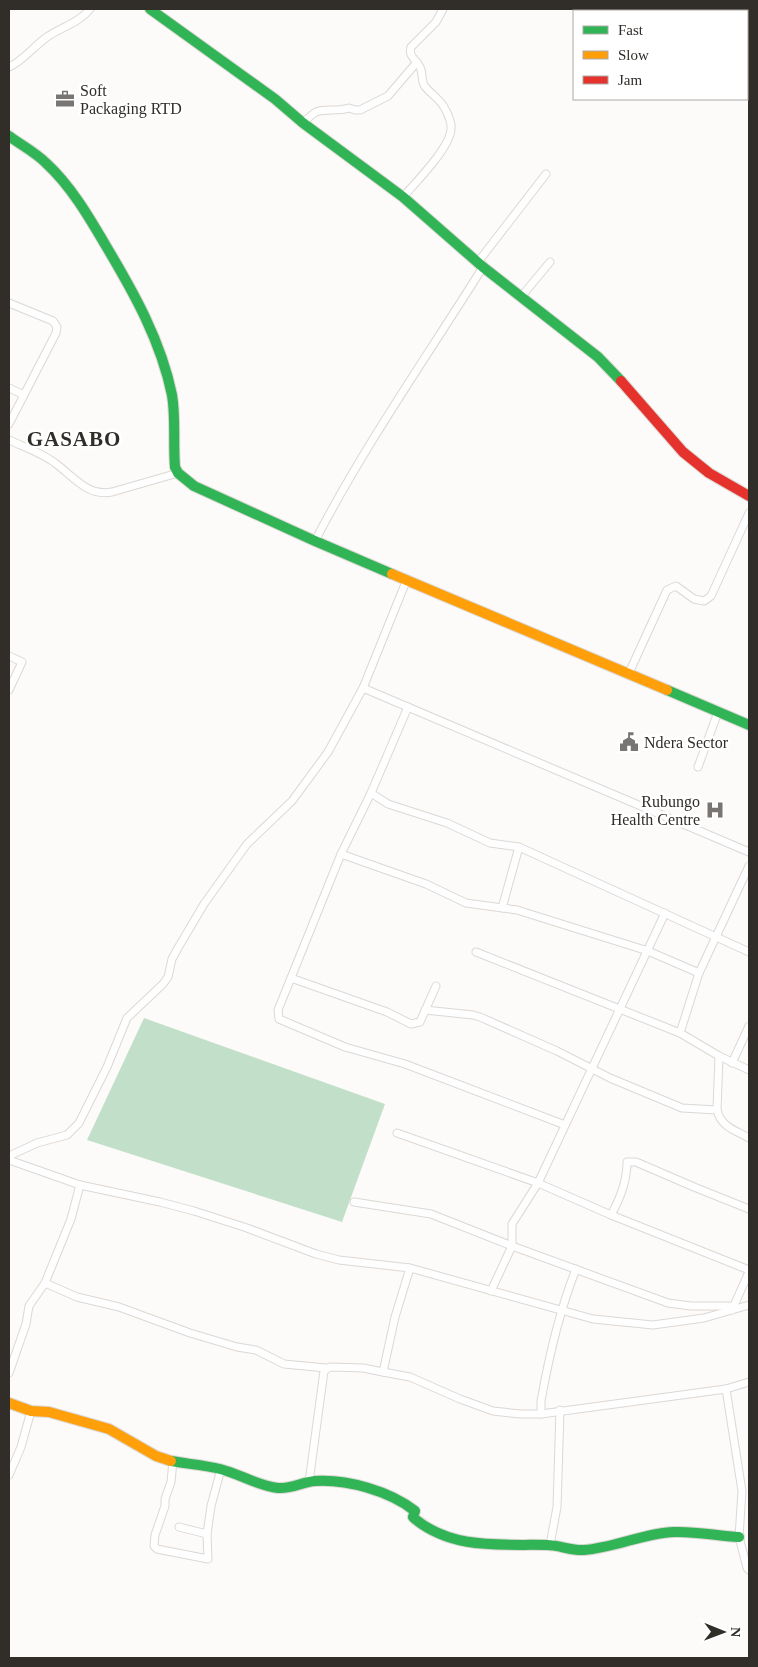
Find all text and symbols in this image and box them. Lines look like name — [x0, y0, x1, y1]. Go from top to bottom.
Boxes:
legend — [573, 10, 748, 100]
text: Fast — [618, 22, 644, 38]
text: Slow — [618, 47, 649, 63]
text: Jam — [618, 72, 642, 88]
place label: Soft Packaging RTD — [80, 82, 182, 118]
office icon: Soft Packaging RTD — [54, 88, 76, 110]
district label: GASABO — [27, 427, 121, 451]
public building icon: Ndera Sector — [618, 731, 640, 753]
place label: Ndera Sector — [644, 734, 729, 751]
place label: Rubungo Health Centre — [611, 793, 700, 828]
hospital icon: Rubungo Health Centre — [704, 799, 726, 821]
north arrow — [698, 1607, 748, 1657]
text: N — [728, 1627, 743, 1637]

